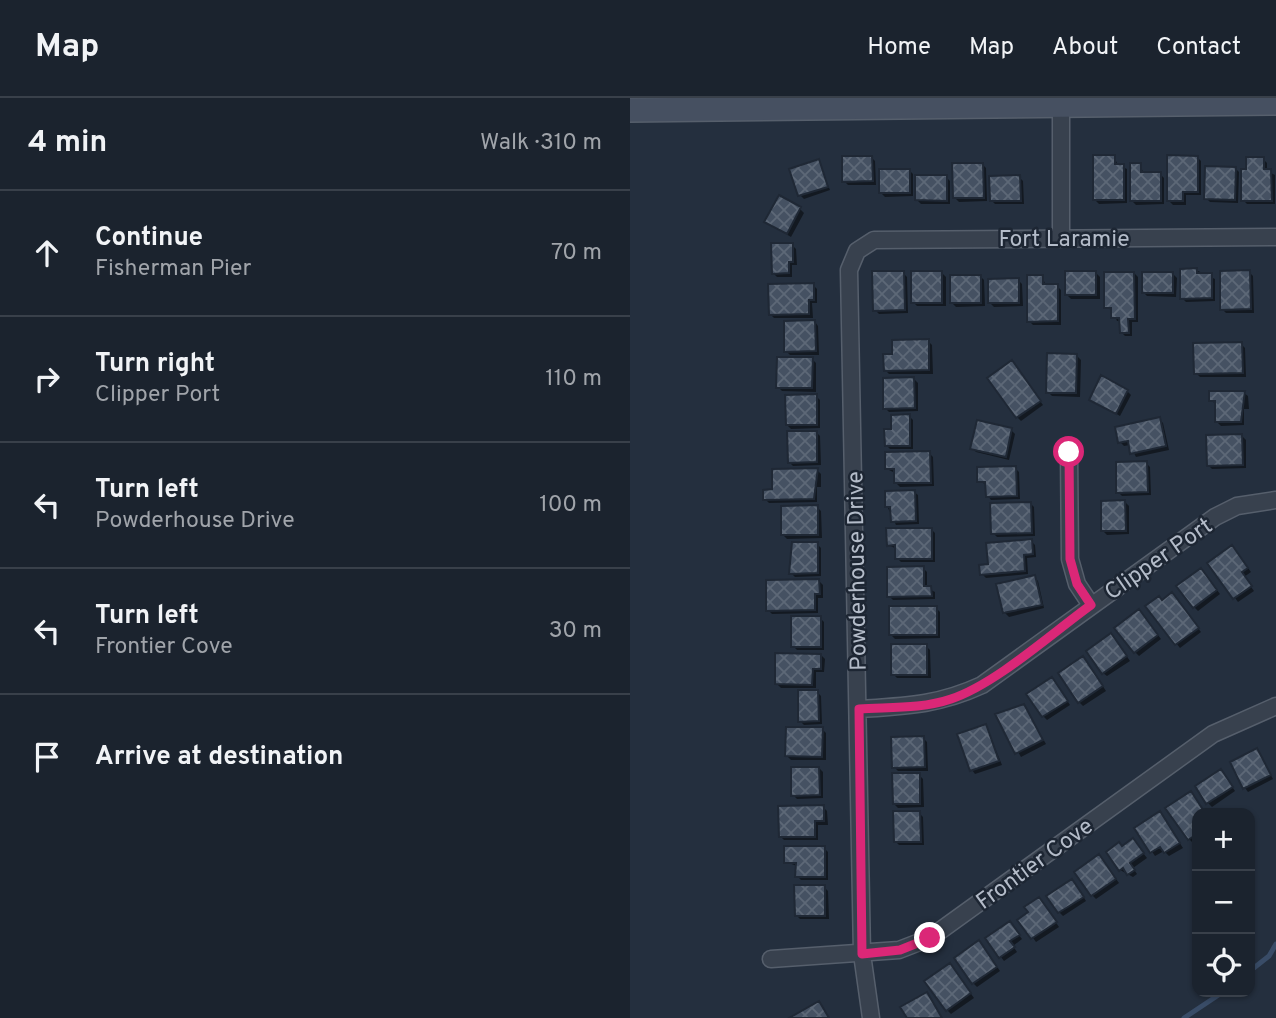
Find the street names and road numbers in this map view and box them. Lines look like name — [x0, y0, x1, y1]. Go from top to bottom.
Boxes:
street label: Fort Laramie — [998, 226, 1130, 255]
street label: Powderhouse Drive — [842, 471, 875, 671]
street label: Clipper Port — [1100, 512, 1219, 608]
street label: Frontier Cove — [971, 813, 1100, 917]

